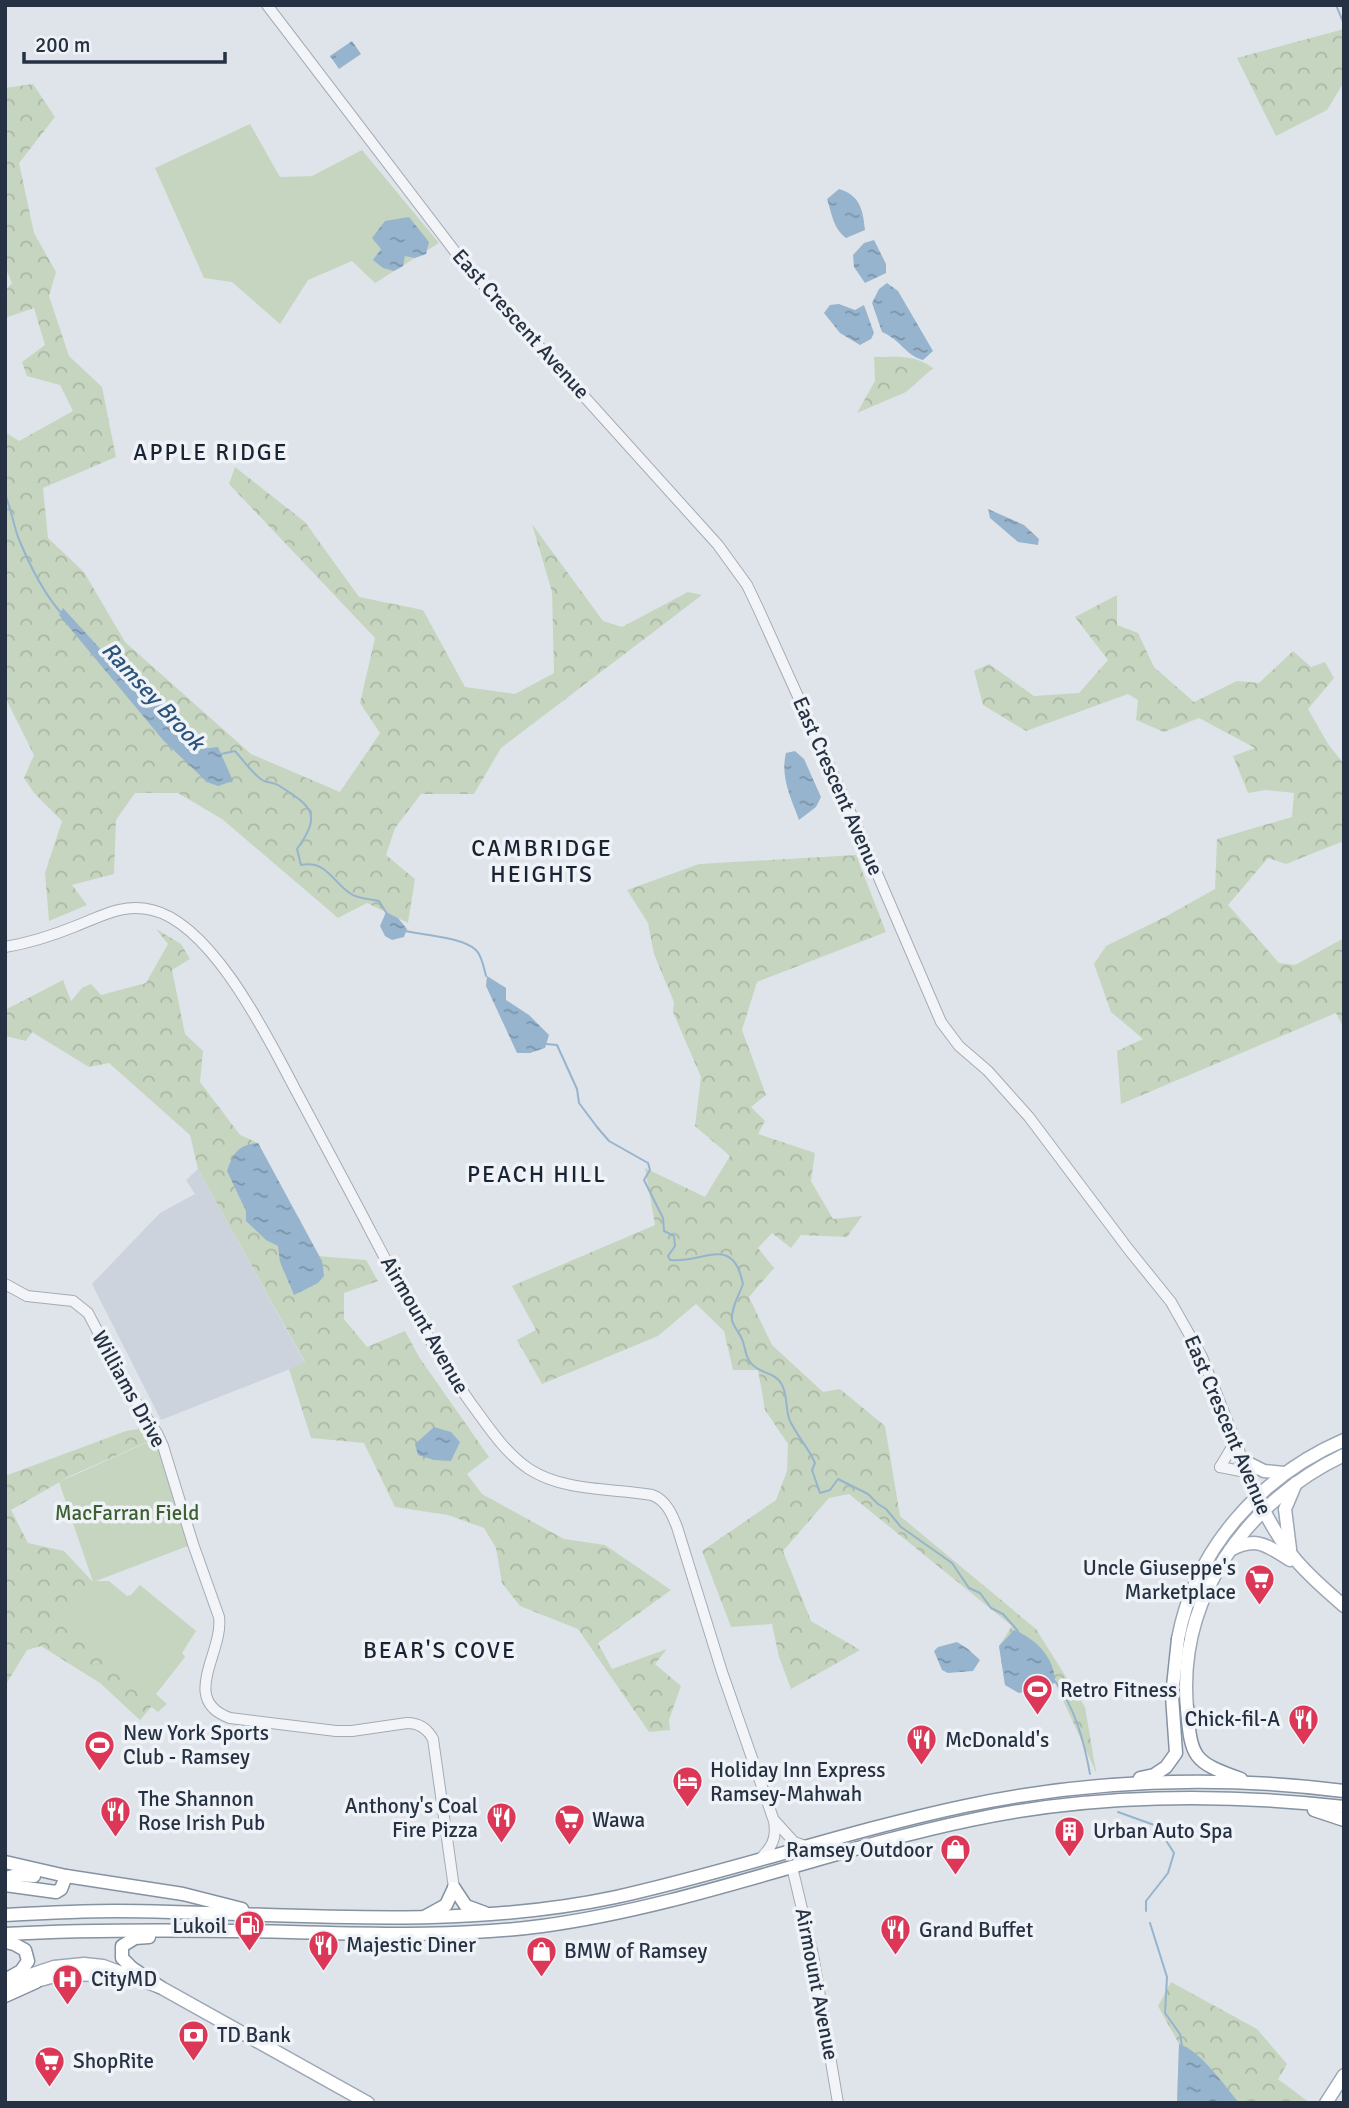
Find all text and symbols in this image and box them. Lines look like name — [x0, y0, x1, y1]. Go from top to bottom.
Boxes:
scale bar — [24, 21, 226, 65]
text: 200 m — [35, 32, 90, 58]
street label: East Crescent Avenue — [447, 244, 595, 404]
district label: APPLE RIDGE — [133, 438, 289, 467]
water label: Ramsey Brook — [95, 636, 212, 758]
street label: East Crescent Avenue — [787, 693, 889, 879]
district label: CAMBRIDGE HEIGHTS — [471, 834, 613, 889]
district label: PEACH HILL — [467, 1160, 607, 1189]
street label: Airmount Avenue — [375, 1252, 475, 1398]
street label: Williams Drive — [86, 1326, 172, 1452]
street label: East Crescent Avenue — [1178, 1331, 1278, 1519]
park label: MacFarran Field — [55, 1500, 199, 1526]
place label: Uncle Giuseppe's Marketplace — [1083, 1555, 1236, 1605]
supermarket icon: Uncle Giuseppe's Marketplace — [1242, 1563, 1276, 1607]
district label: BEAR'S COVE — [363, 1636, 517, 1665]
sports icon: Retro Fitness — [1020, 1673, 1054, 1717]
place label: Retro Fitness — [1060, 1677, 1177, 1703]
restaurant icon: Chick-fil-A — [1286, 1702, 1320, 1746]
place label: Chick-fil-A — [1185, 1706, 1280, 1732]
place label: New York Sports Club - Ramsey — [123, 1720, 269, 1770]
restaurant icon: McDonald's — [905, 1723, 939, 1767]
place label: McDonald's — [945, 1727, 1049, 1753]
sports icon: New York Sports Club - Ramsey — [83, 1728, 117, 1772]
place label: Holiday Inn Express Ramsey-Mahwah — [710, 1757, 885, 1807]
hotel icon: Holiday Inn Express Ramsey-Mahwah — [670, 1765, 704, 1809]
place label: The Shannon Rose Irish Pub — [138, 1786, 265, 1836]
place label: Anthony's Coal Fire Pizza — [345, 1793, 478, 1843]
restaurant icon: The Shannon Rose Irish Pub — [98, 1794, 132, 1838]
restaurant icon: Anthony's Coal Fire Pizza — [484, 1801, 518, 1845]
supermarket icon: Wawa — [552, 1803, 586, 1847]
place label: Wawa — [592, 1807, 645, 1833]
building icon: Urban Auto Spa — [1053, 1814, 1087, 1858]
place label: Urban Auto Spa — [1093, 1818, 1233, 1844]
shop icon: Ramsey Outdoor — [939, 1833, 973, 1877]
place label: Ramsey Outdoor — [786, 1837, 933, 1863]
street label: Airmount Avenue — [789, 1906, 845, 2062]
fuel station icon: Lukoil — [233, 1909, 267, 1953]
place label: Lukoil — [172, 1913, 227, 1939]
restaurant icon: Grand Buffet — [879, 1913, 913, 1957]
place label: Grand Buffet — [919, 1917, 1033, 1943]
restaurant icon: Majestic Diner — [306, 1928, 340, 1972]
place label: Majestic Diner — [346, 1932, 476, 1958]
shop icon: BMW of Ramsey — [524, 1934, 558, 1978]
place label: BMW of Ramsey — [564, 1938, 708, 1964]
hospital icon: CityMD — [51, 1962, 85, 2006]
place label: CityMD — [91, 1966, 157, 1992]
bank icon: TD Bank — [177, 2018, 211, 2062]
place label: TD Bank — [217, 2022, 291, 2048]
supermarket icon: ShopRite — [33, 2044, 67, 2088]
place label: ShopRite — [73, 2048, 154, 2074]

